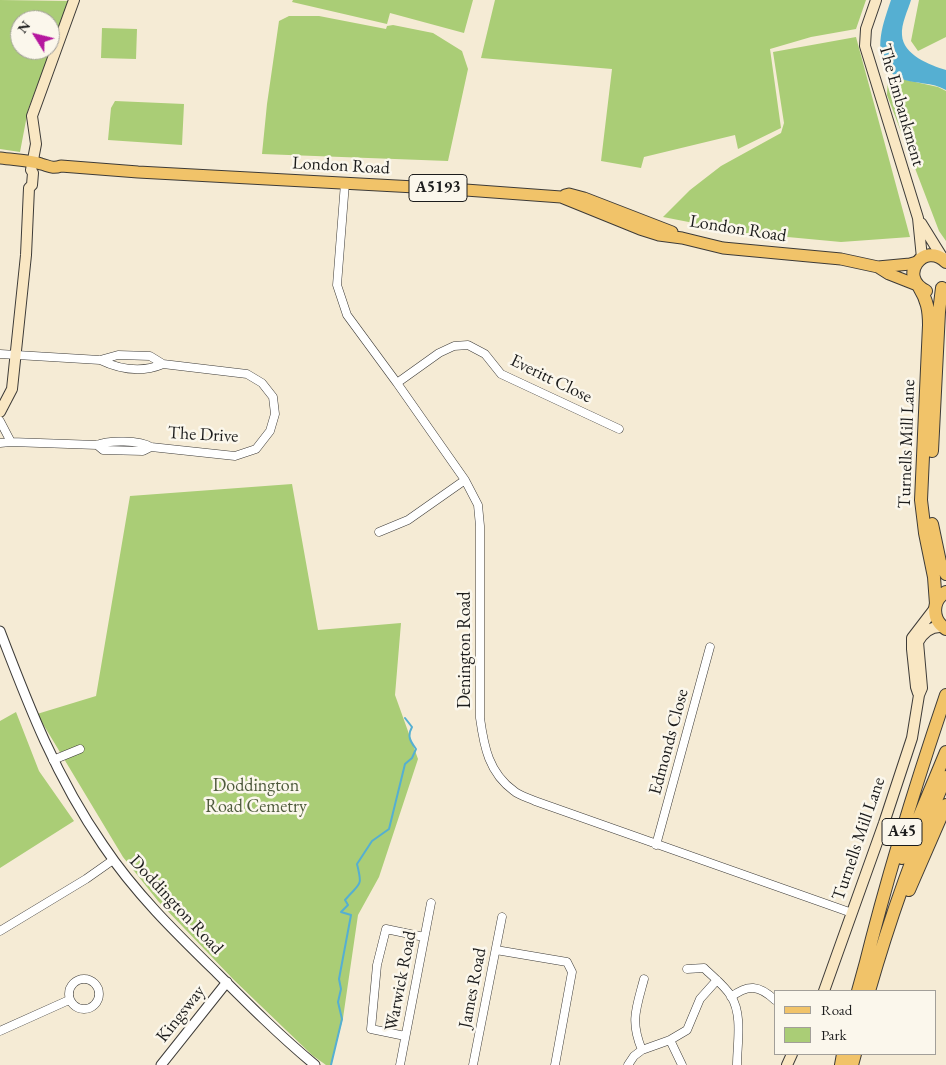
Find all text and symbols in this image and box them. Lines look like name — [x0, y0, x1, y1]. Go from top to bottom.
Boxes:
north arrow — [10, 10, 60, 60]
text: N — [13, 17, 34, 37]
street label: The Embankment — [873, 41, 929, 169]
street label: London Road — [292, 153, 390, 179]
road number: A5193 — [409, 174, 467, 202]
street label: London Road — [688, 211, 788, 247]
street label: Everitt Close — [507, 350, 595, 408]
street label: Turnells Mill Lane — [894, 379, 920, 509]
street label: The Drive — [167, 422, 239, 448]
street label: Denington Road — [454, 591, 476, 709]
street label: Edmonds Close — [645, 687, 693, 797]
street label: Turnells Mill Lane — [828, 774, 890, 904]
park label: Doddington Road Cemetry — [205, 775, 307, 818]
road number: A45 — [882, 819, 922, 846]
street label: Doddington Road — [125, 851, 227, 959]
street label: Warwick Road — [381, 929, 421, 1033]
street label: James Road — [455, 946, 491, 1030]
street label: Kingsway — [152, 981, 210, 1047]
legend — [774, 990, 936, 1055]
text: Road — [821, 1000, 852, 1019]
text: Park — [821, 1025, 847, 1044]

